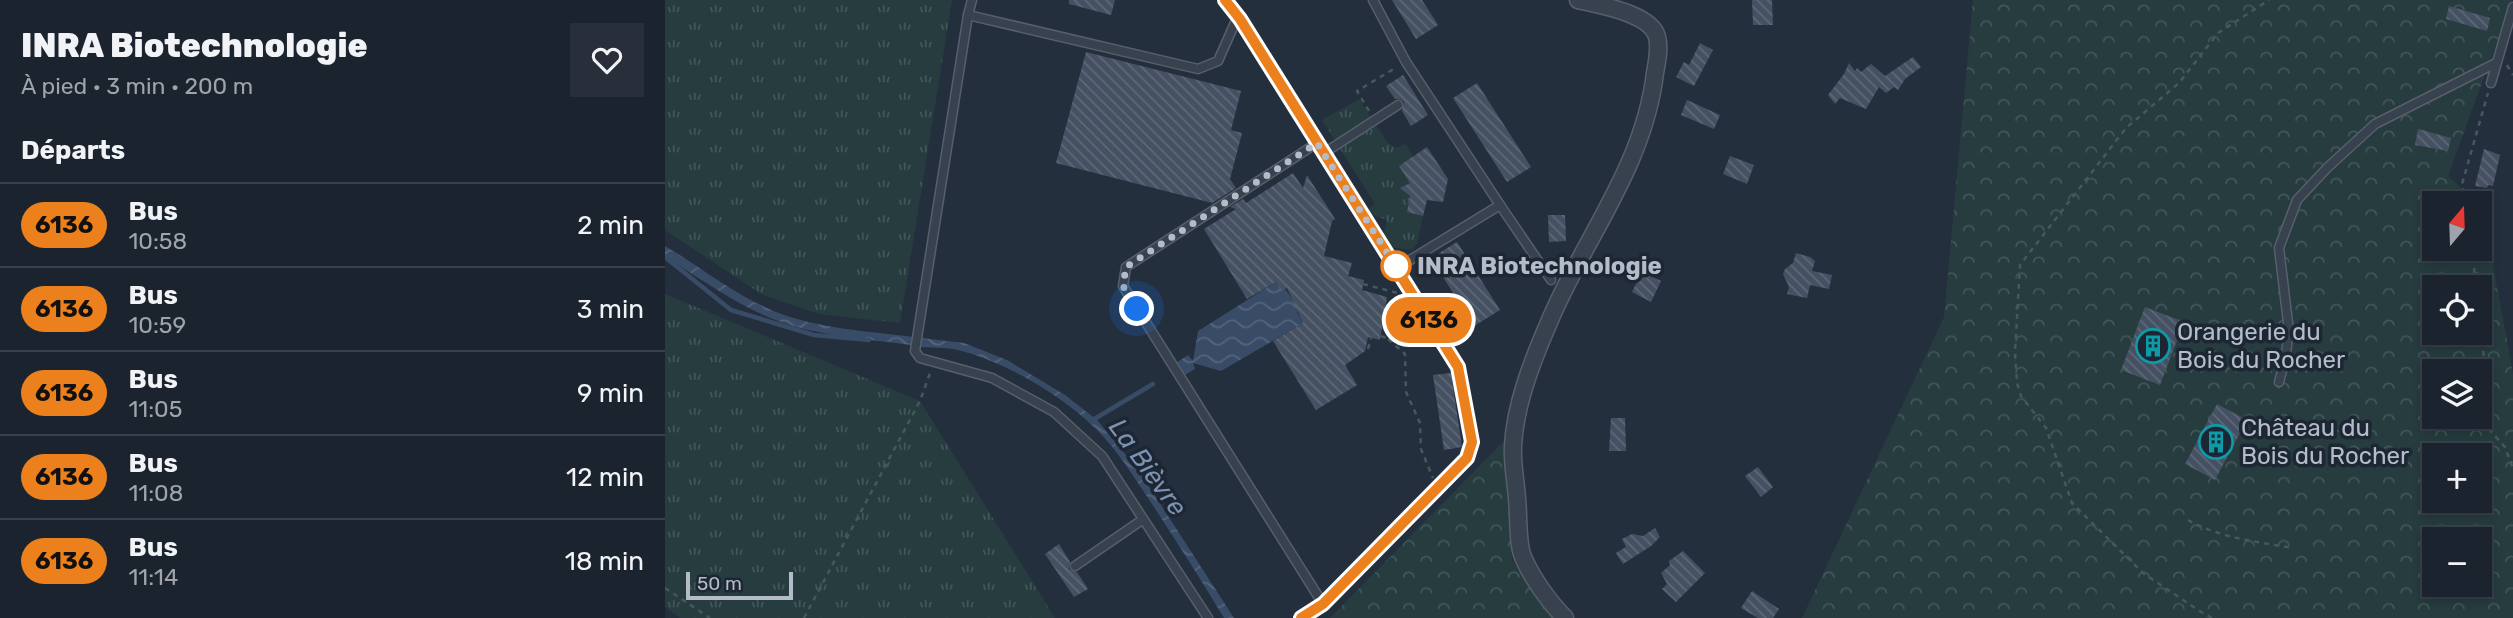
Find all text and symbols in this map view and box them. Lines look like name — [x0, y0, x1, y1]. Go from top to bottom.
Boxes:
button: heart — [570, 23, 644, 97]
text: INRA Biotechnologie — [21, 26, 368, 65]
text: À pied · 3 min · 200 m — [21, 72, 253, 100]
text: Départs — [21, 135, 125, 166]
north arrow — [2422, 191, 2492, 261]
map controls — [2422, 191, 2492, 597]
text: Bus — [128, 196, 178, 227]
text: 2 min — [577, 210, 644, 241]
text: 6136 — [35, 211, 93, 239]
text: 10:58 — [128, 227, 187, 255]
marker: INRA Biotechnologie — [1381, 251, 1411, 281]
place label: INRA Biotechnologie — [1417, 252, 1662, 280]
button: locate — [2422, 275, 2492, 345]
text: Bus — [128, 280, 178, 311]
your location — [1119, 291, 1154, 326]
text: 3 min — [577, 294, 644, 325]
text: 6136 — [35, 295, 93, 323]
line badge: 6136 — [1380, 297, 1478, 343]
text: 6136 — [1400, 306, 1458, 334]
text: 10:59 — [128, 311, 186, 339]
place label: Orangerie du Bois du Rocher — [2177, 318, 2345, 374]
building icon: Orangerie du Bois du Rocher — [2134, 327, 2172, 365]
button: layers — [2422, 359, 2492, 429]
text: Bus — [128, 364, 178, 395]
text: 9 min — [577, 378, 644, 409]
text: 6136 — [35, 379, 93, 407]
text: 11:05 — [128, 395, 182, 423]
water label: La Bièvre — [1102, 413, 1193, 522]
place label: Château du Bois du Rocher — [2241, 414, 2409, 470]
building icon: Château du Bois du Rocher — [2197, 423, 2235, 461]
button: + — [2422, 443, 2492, 513]
text: Bus — [128, 448, 178, 479]
text: 12 min — [566, 462, 644, 493]
text: 6136 — [35, 463, 93, 491]
text: 11:08 — [128, 479, 183, 507]
button: − — [2422, 527, 2492, 597]
text: Bus — [128, 532, 178, 563]
text: 18 min — [565, 546, 644, 577]
text: 6136 — [35, 547, 93, 575]
text: 11:14 — [128, 563, 178, 591]
scale bar — [686, 569, 793, 601]
text: 50 m — [697, 572, 742, 595]

